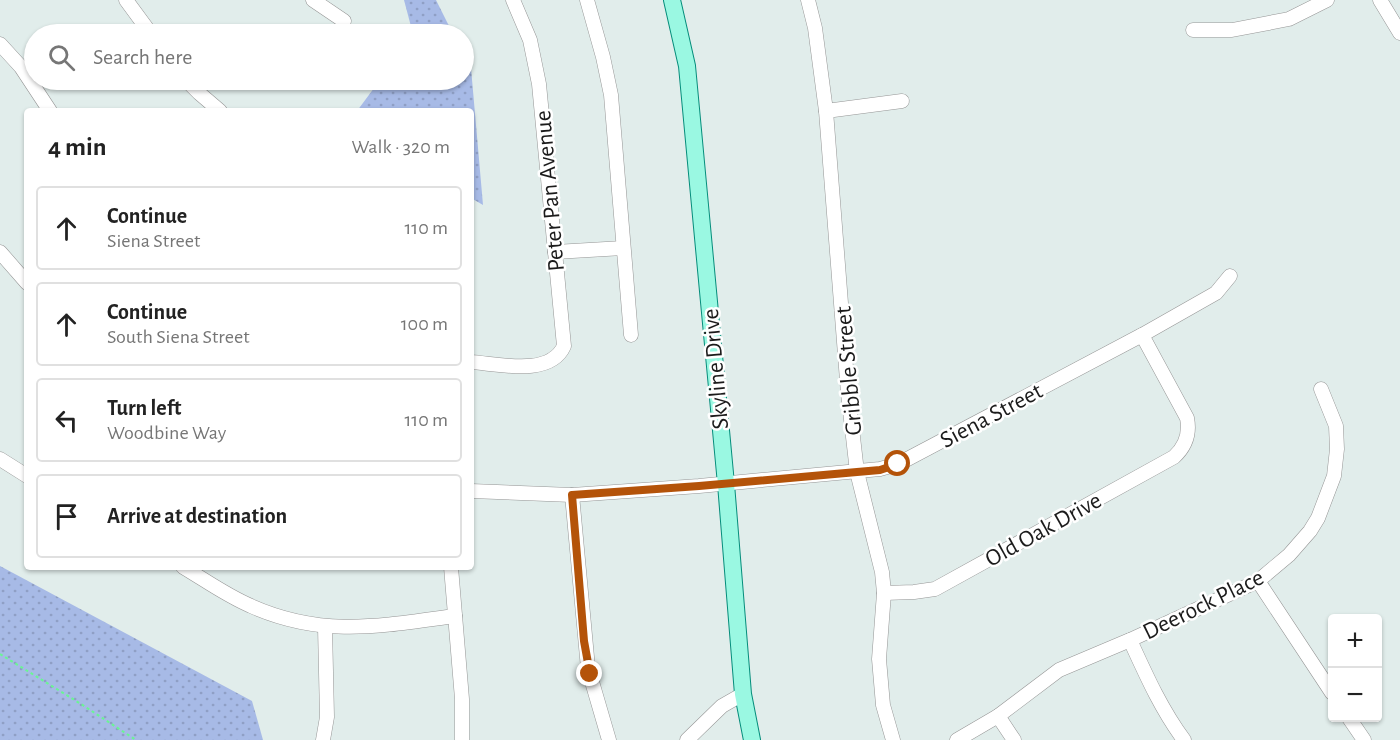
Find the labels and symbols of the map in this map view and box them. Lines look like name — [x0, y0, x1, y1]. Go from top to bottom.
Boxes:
street label: Peter Pan Avenue — [531, 109, 569, 272]
street label: Gribble Street — [831, 305, 867, 437]
street label: Skyline Drive — [699, 307, 733, 430]
street label: Siena Street — [936, 379, 1047, 453]
route start — [884, 450, 910, 476]
street label: Old Oak Drive — [981, 488, 1106, 572]
street label: Deerock Place — [1139, 565, 1268, 644]
route end — [576, 660, 602, 686]

